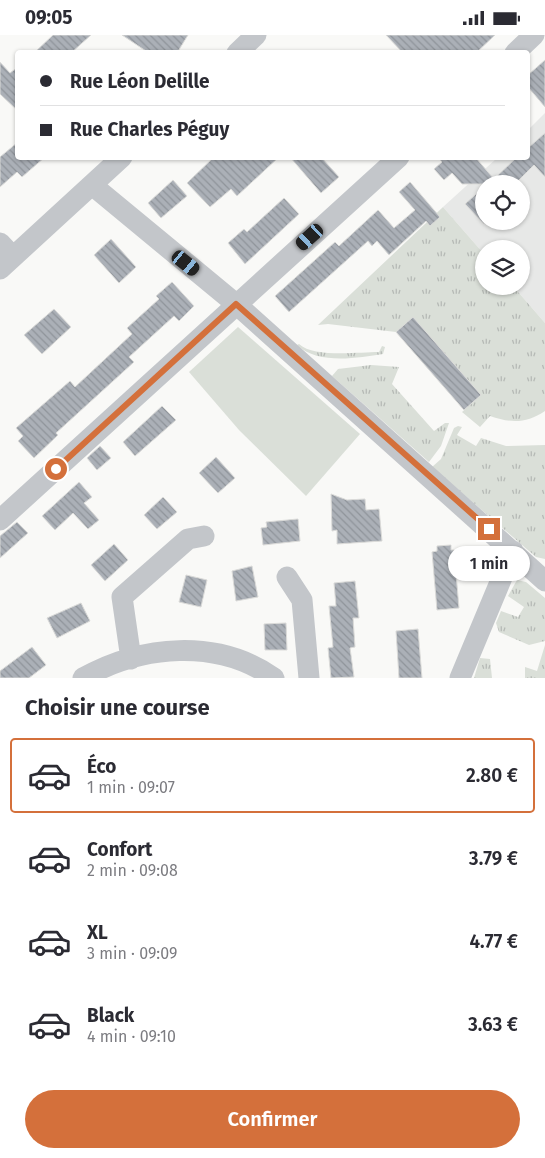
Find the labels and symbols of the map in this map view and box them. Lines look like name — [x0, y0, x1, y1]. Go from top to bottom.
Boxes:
car — [293, 221, 326, 253]
car — [169, 248, 202, 278]
route start — [45, 458, 67, 480]
route end — [478, 518, 500, 540]
callout: 1 min — [448, 547, 530, 581]

